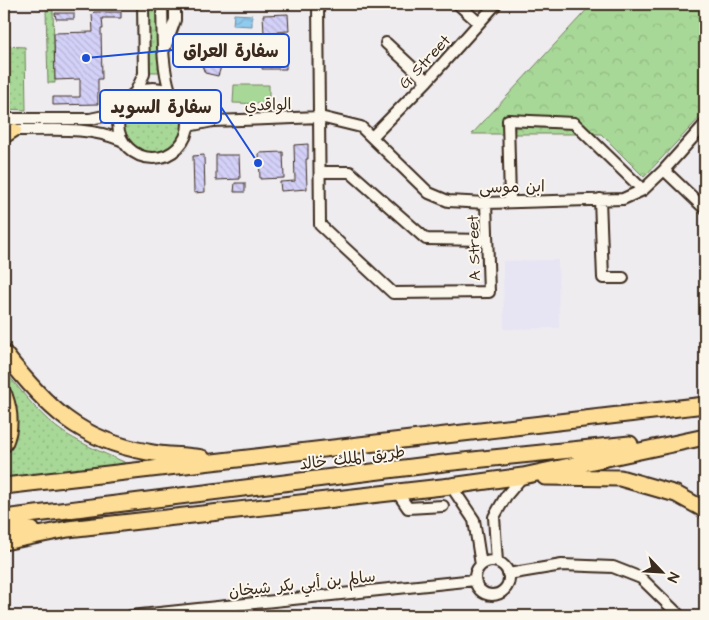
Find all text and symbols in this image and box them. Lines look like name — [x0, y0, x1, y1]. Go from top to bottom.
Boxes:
street label: G Street — [394, 29, 456, 94]
callout: سفارة العراق — [173, 34, 289, 67]
text: سفارة العراق — [183, 39, 279, 64]
callout: سفارة السويد — [100, 90, 221, 123]
street label: الواقدي — [244, 93, 292, 117]
text: سفارة السويد — [110, 95, 212, 120]
street label: ابن موسى — [479, 175, 545, 199]
street label: A Street — [462, 214, 486, 281]
street label: طريق الملك خالد — [298, 441, 406, 475]
north arrow — [636, 548, 686, 598]
street label: سالم بن أبي بكر شيخان — [228, 565, 377, 606]
text: N — [662, 569, 684, 585]

